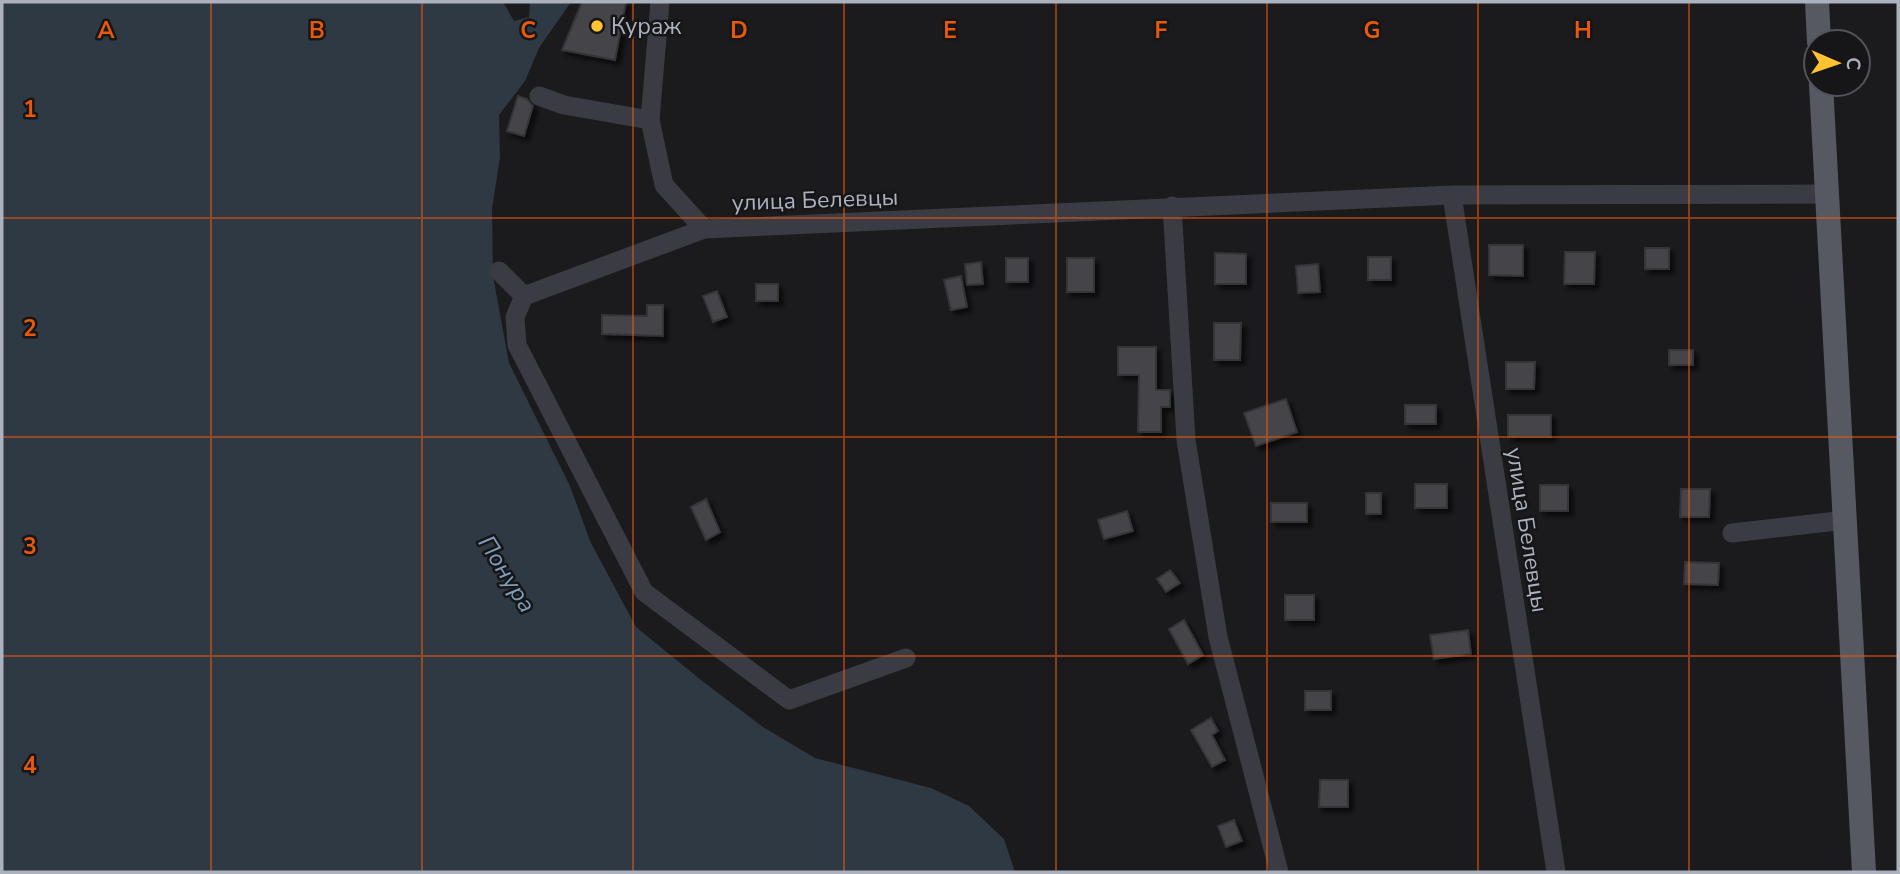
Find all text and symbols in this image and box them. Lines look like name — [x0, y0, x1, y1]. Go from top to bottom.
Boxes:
place label: Кураж — [611, 11, 682, 42]
text: A — [97, 15, 115, 46]
text: B — [309, 15, 325, 46]
text: C — [520, 15, 536, 46]
text: D — [730, 15, 748, 46]
text: E — [943, 15, 957, 46]
text: F — [1155, 15, 1168, 46]
text: G — [1364, 15, 1380, 46]
text: H — [1574, 15, 1592, 46]
marker: Кураж — [589, 18, 605, 34]
north arrow — [1802, 28, 1872, 98]
text: С — [1840, 57, 1866, 71]
text: 1 — [23, 94, 37, 125]
street label: улица Белевцы — [731, 182, 899, 218]
text: 2 — [23, 313, 37, 344]
street label: улица Белевцы — [1499, 445, 1555, 615]
water label: Понура — [471, 529, 543, 619]
text: 3 — [23, 531, 37, 562]
text: 4 — [23, 750, 37, 781]

